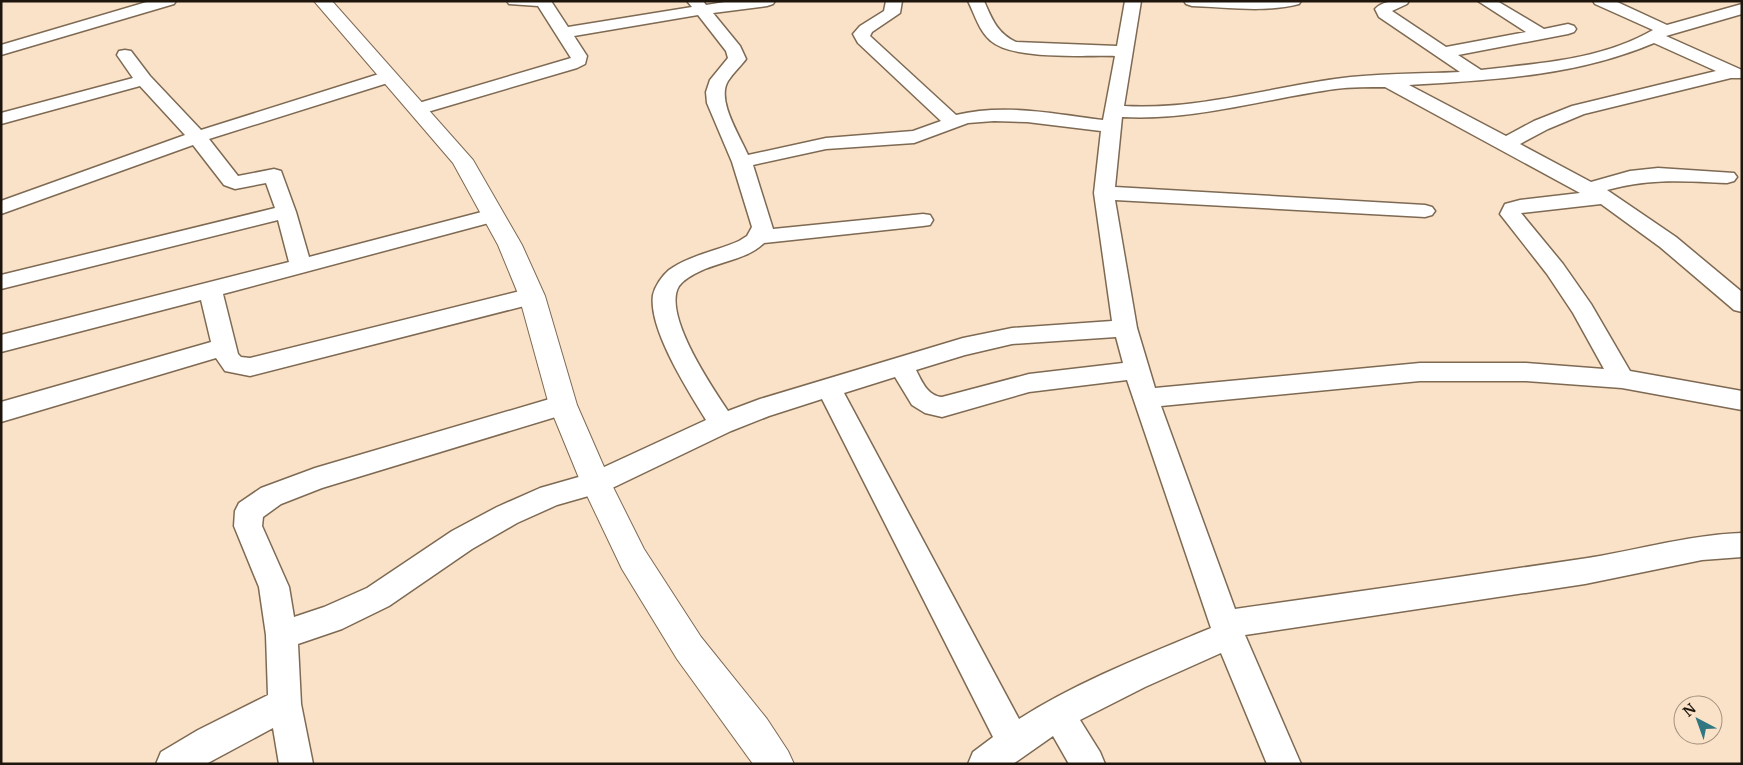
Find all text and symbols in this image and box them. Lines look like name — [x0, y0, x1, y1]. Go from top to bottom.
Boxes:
north arrow — [1673, 695, 1723, 745]
text: N — [1679, 700, 1700, 721]

